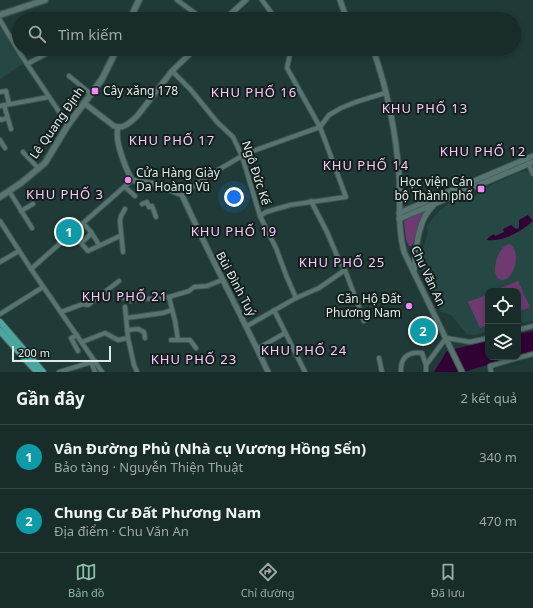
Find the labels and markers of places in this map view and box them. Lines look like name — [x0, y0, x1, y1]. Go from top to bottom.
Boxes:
place label: Cây xăng 178 — [103, 82, 178, 99]
marker: Cây xăng 178 — [90, 86, 100, 96]
place label: Cửa Hàng Giày Da Hoàng Vũ — [136, 164, 221, 195]
place label: Học viện Cán bộ Thành phố — [394, 173, 473, 204]
marker: Cửa Hàng Giày Da Hoàng Vũ — [123, 175, 133, 185]
marker: Học viện Cán bộ Thành phố — [476, 184, 486, 194]
pin: 1 — [56, 217, 82, 247]
place label: Căn Hộ Đất Phương Nam — [326, 290, 402, 321]
marker: Căn Hộ Đất Phương Nam — [404, 301, 414, 311]
pin: 2 — [410, 316, 436, 346]

